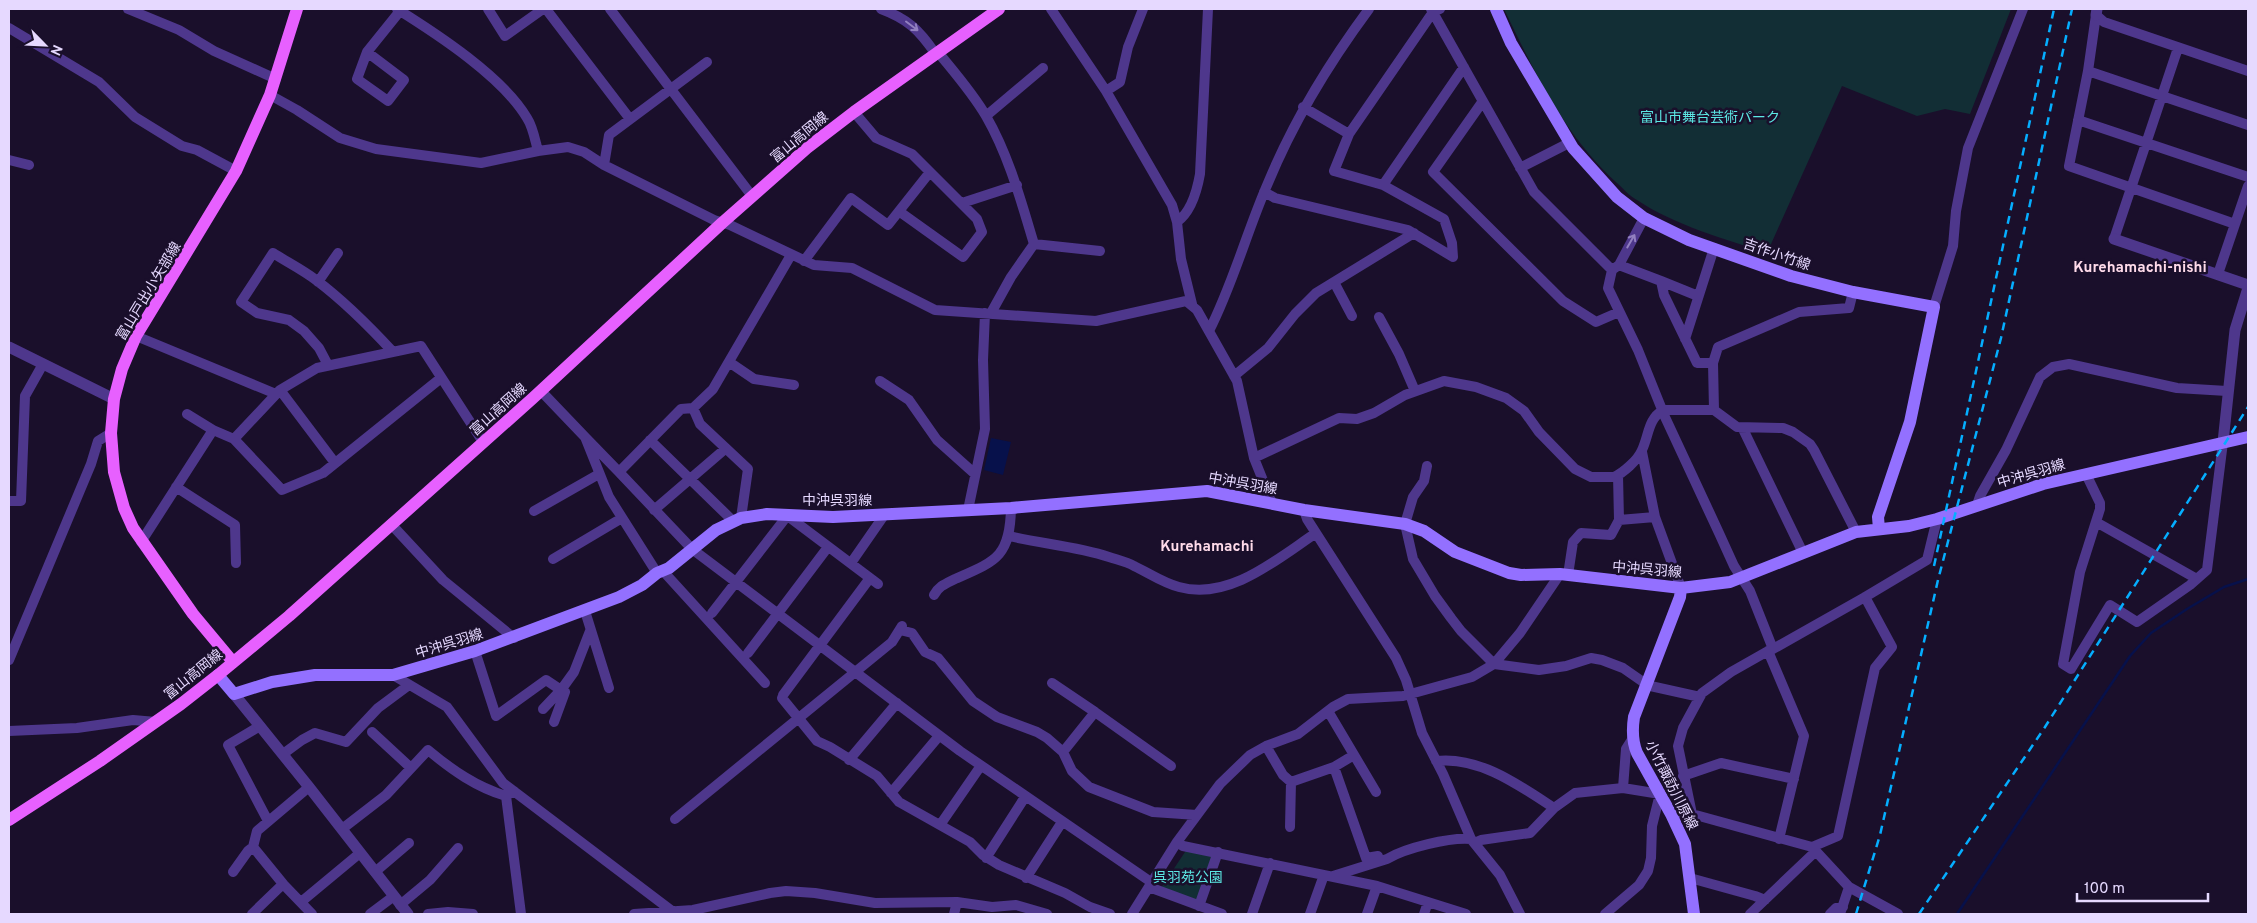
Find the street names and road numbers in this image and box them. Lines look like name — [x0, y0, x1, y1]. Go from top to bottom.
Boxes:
street label: 富山高岡線 — [768, 109, 832, 167]
street label: 吉作小竹線 — [1741, 236, 1812, 275]
street label: 富山戸出小矢部線 — [113, 239, 185, 344]
street label: 富山高岡線 — [467, 380, 531, 440]
street label: 中沖呉羽線 — [1995, 457, 2067, 492]
street label: 中沖呉羽線 — [1207, 470, 1279, 499]
street label: 中沖呉羽線 — [802, 493, 872, 510]
street label: 中沖呉羽線 — [1611, 559, 1682, 582]
street label: 中沖呉羽線 — [413, 626, 485, 663]
street label: 富山高岡線 — [161, 647, 226, 704]
street label: 小竹諏訪川原線 — [1641, 738, 1700, 833]

